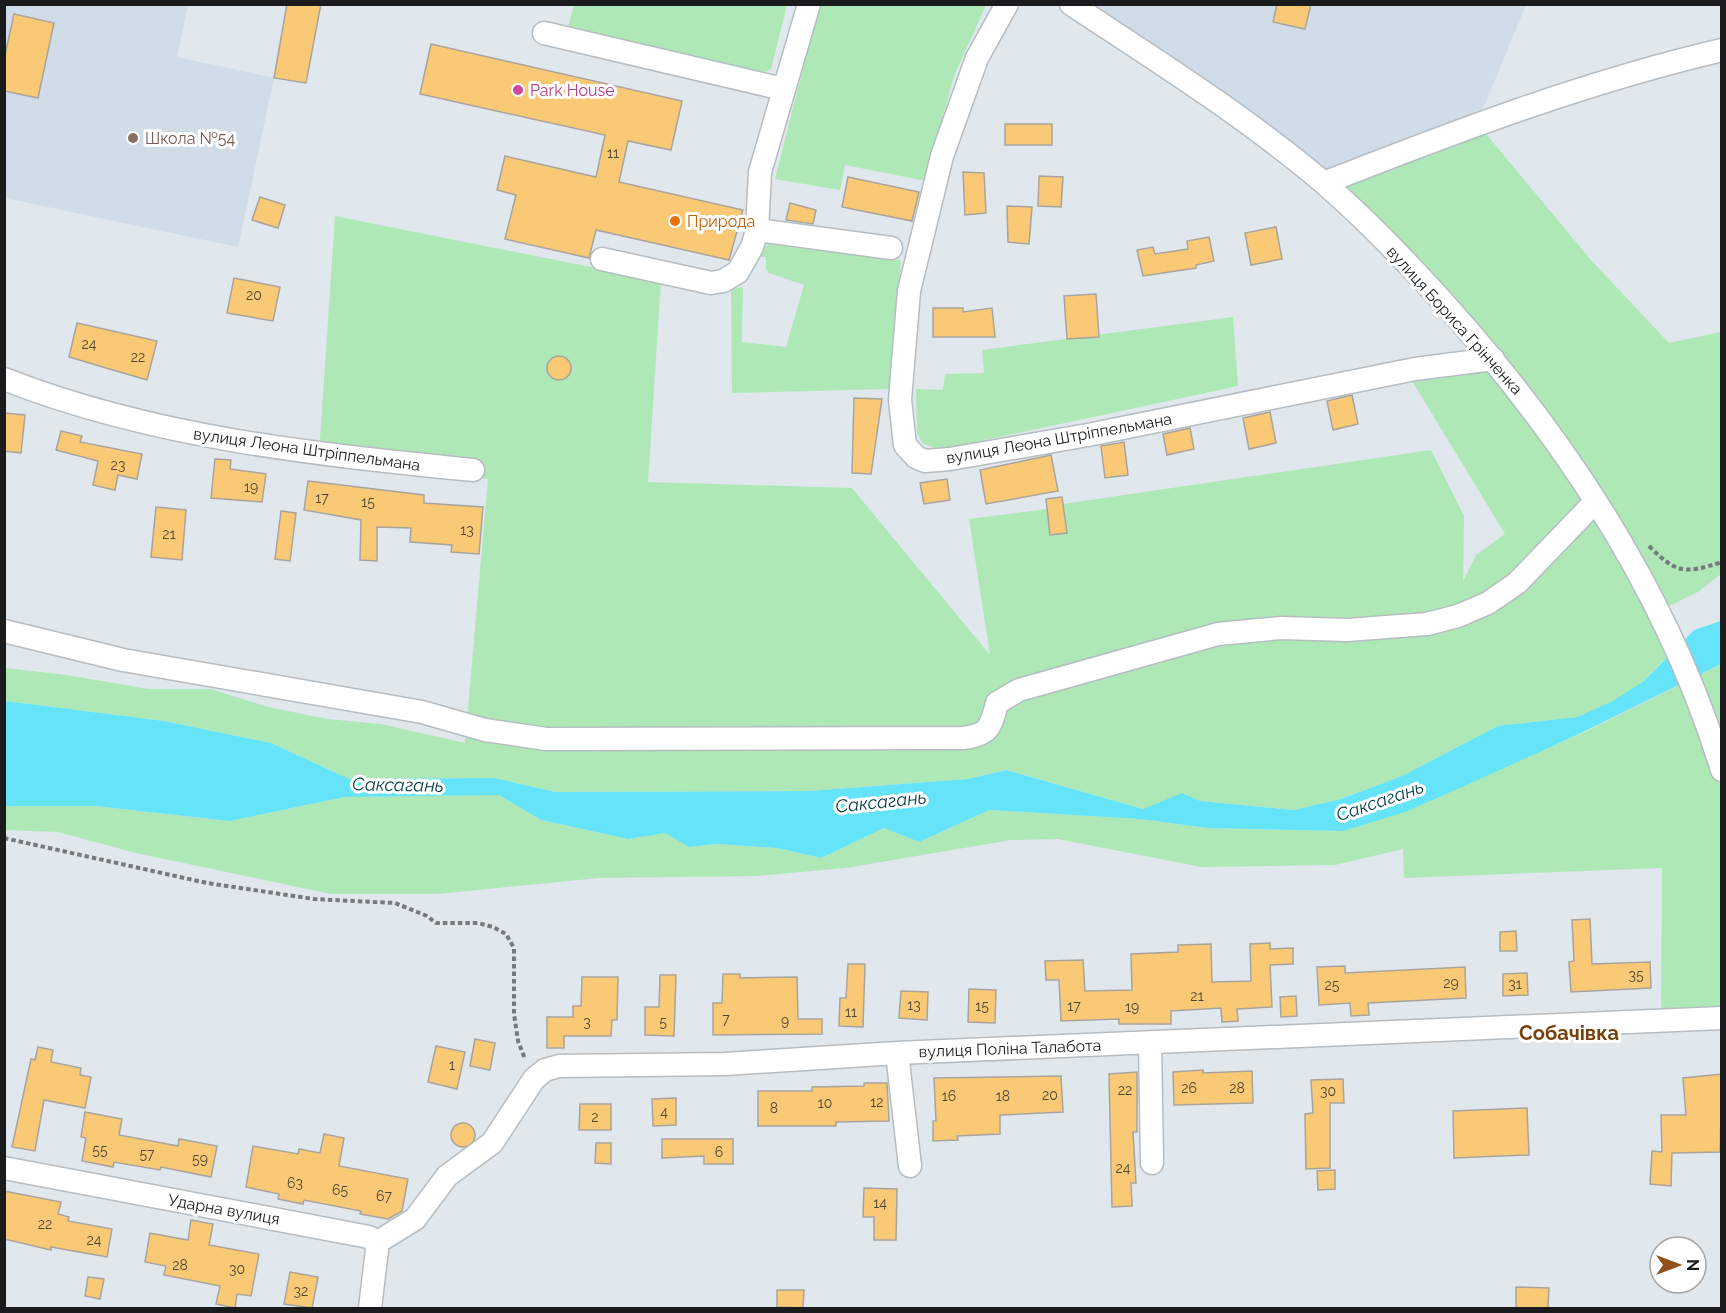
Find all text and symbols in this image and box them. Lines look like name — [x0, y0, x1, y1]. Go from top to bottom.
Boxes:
place label: Park House — [530, 81, 615, 100]
marker: Park House — [511, 83, 525, 97]
place label: Школа №54 — [145, 129, 235, 148]
marker: Школа №54 — [126, 131, 140, 145]
house number: 11 — [607, 145, 619, 161]
place label: Природа — [687, 212, 755, 231]
marker: Природа — [668, 214, 682, 228]
street label: вулиця Бориса Грінченка — [1383, 242, 1526, 399]
house number: 20 — [246, 287, 262, 303]
house number: 24 — [82, 336, 97, 352]
house number: 22 — [131, 349, 145, 365]
street label: вулиця Леона Штріппельмана — [945, 409, 1173, 468]
street label: вулиця Леона Штріппельмана — [192, 424, 422, 475]
house number: 23 — [111, 457, 125, 473]
house number: 19 — [244, 479, 258, 495]
house number: 17 — [315, 490, 329, 506]
house number: 15 — [361, 494, 375, 510]
house number: 13 — [460, 522, 474, 538]
house number: 21 — [162, 526, 176, 542]
water label: Саксагань — [352, 773, 444, 796]
water label: Саксагань — [1333, 776, 1427, 825]
water label: Саксагань — [834, 786, 928, 817]
house number: 35 — [1628, 967, 1644, 983]
house number: 29 — [1443, 975, 1459, 991]
house number: 31 — [1508, 976, 1522, 992]
house number: 25 — [1325, 977, 1340, 993]
house number: 21 — [1190, 988, 1204, 1004]
house number: 13 — [907, 997, 921, 1013]
house number: 15 — [975, 998, 989, 1014]
house number: 17 — [1067, 998, 1081, 1014]
house number: 19 — [1125, 999, 1139, 1015]
house number: 11 — [845, 1004, 857, 1020]
house number: 7 — [722, 1011, 730, 1027]
house number: 9 — [781, 1013, 789, 1029]
house number: 3 — [583, 1014, 591, 1030]
house number: 5 — [659, 1014, 667, 1030]
district label: Собачівка — [1519, 1021, 1619, 1045]
street label: вулиця Поліна Талабота — [918, 1036, 1102, 1061]
house number: 1 — [449, 1057, 455, 1073]
house number: 26 — [1181, 1080, 1197, 1096]
house number: 28 — [1229, 1080, 1245, 1096]
house number: 22 — [1118, 1082, 1132, 1098]
house number: 30 — [1320, 1083, 1336, 1099]
house number: 20 — [1042, 1087, 1058, 1103]
house number: 16 — [942, 1088, 956, 1104]
house number: 18 — [996, 1088, 1010, 1104]
house number: 12 — [870, 1094, 884, 1110]
house number: 10 — [818, 1095, 832, 1111]
house number: 8 — [770, 1100, 778, 1116]
house number: 4 — [660, 1104, 668, 1120]
house number: 2 — [591, 1109, 599, 1125]
house number: 55 — [92, 1142, 108, 1158]
house number: 6 — [715, 1144, 723, 1160]
house number: 57 — [139, 1146, 155, 1162]
house number: 59 — [192, 1151, 208, 1167]
house number: 24 — [1116, 1160, 1131, 1176]
house number: 63 — [287, 1175, 303, 1191]
house number: 65 — [332, 1182, 348, 1198]
house number: 67 — [376, 1188, 392, 1204]
street label: Ударна вулиця — [166, 1190, 281, 1229]
house number: 14 — [873, 1195, 887, 1211]
house number: 22 — [38, 1216, 52, 1232]
house number: 24 — [87, 1232, 102, 1248]
north arrow — [1648, 1235, 1708, 1295]
house number: 28 — [172, 1257, 188, 1273]
text: N — [1683, 1259, 1702, 1271]
house number: 30 — [229, 1261, 245, 1277]
house number: 32 — [294, 1283, 308, 1299]

